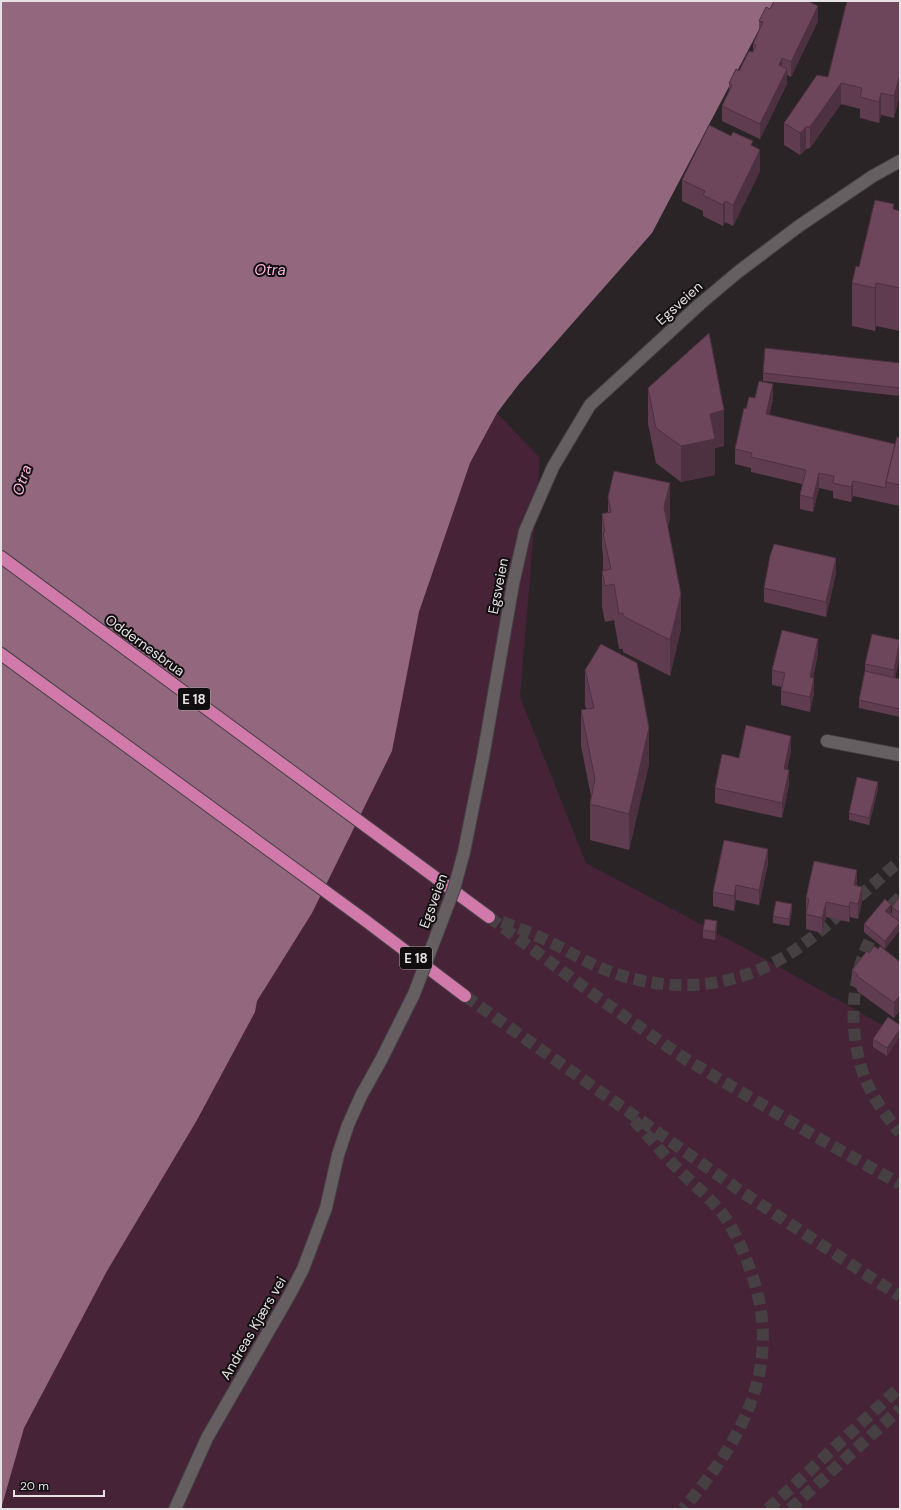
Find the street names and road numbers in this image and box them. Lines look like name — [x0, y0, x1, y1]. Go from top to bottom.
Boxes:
street label: Egsveien — [652, 277, 706, 329]
street label: Egsveien — [484, 556, 512, 616]
street label: Oddernesbrua — [102, 610, 188, 680]
road number: E 18 — [178, 688, 210, 710]
street label: Egsveien — [415, 871, 451, 931]
road number: E 18 — [400, 947, 432, 969]
street label: Andreas Kjærs vei — [216, 1273, 290, 1383]

